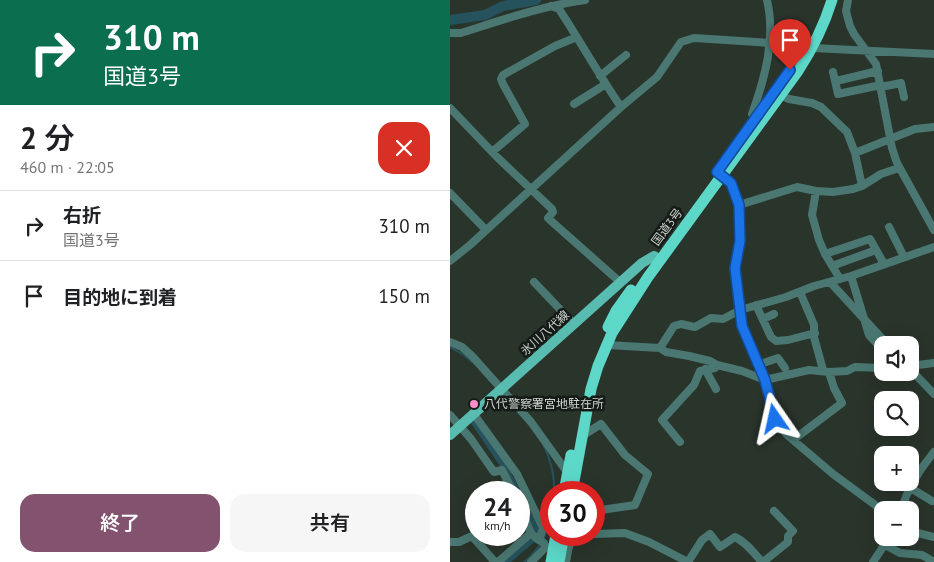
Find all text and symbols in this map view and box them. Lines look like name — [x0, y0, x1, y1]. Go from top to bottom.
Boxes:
text: 310 m — [103, 14, 200, 60]
pin — [769, 19, 811, 70]
icon: right — [20, 20, 85, 85]
icon: arrive — [776, 26, 804, 54]
text: 国道3号 — [103, 62, 181, 90]
text: 2 分 — [20, 118, 75, 157]
button: close — [378, 122, 430, 174]
text: 460 m · 22:05 — [20, 157, 115, 177]
text: 右折 — [63, 203, 101, 227]
street label: 国道3号 — [648, 205, 685, 248]
icon: right — [20, 212, 48, 240]
text: 310 m — [378, 214, 430, 238]
text: 国道3号 — [63, 230, 120, 250]
icon: arrive — [20, 282, 48, 310]
text: 150 m — [378, 284, 430, 308]
text: 目的地に到着 — [63, 285, 177, 309]
street label: 氷川八代線 — [517, 307, 572, 358]
map controls — [874, 336, 919, 546]
button: sound — [874, 336, 919, 381]
button: search — [874, 391, 919, 436]
position arrow — [748, 392, 800, 444]
place label: 八代警察署宮地駐在所 — [484, 396, 604, 411]
marker: 八代警察署宮地駐在所 — [468, 398, 480, 410]
button: + — [874, 446, 919, 491]
speed limit sign: 30 — [540, 481, 605, 546]
text: 24 — [483, 491, 512, 523]
button: 終了 — [20, 494, 220, 552]
button: 共有 — [230, 494, 430, 552]
button: − — [874, 501, 919, 546]
text: km/h — [484, 518, 511, 533]

